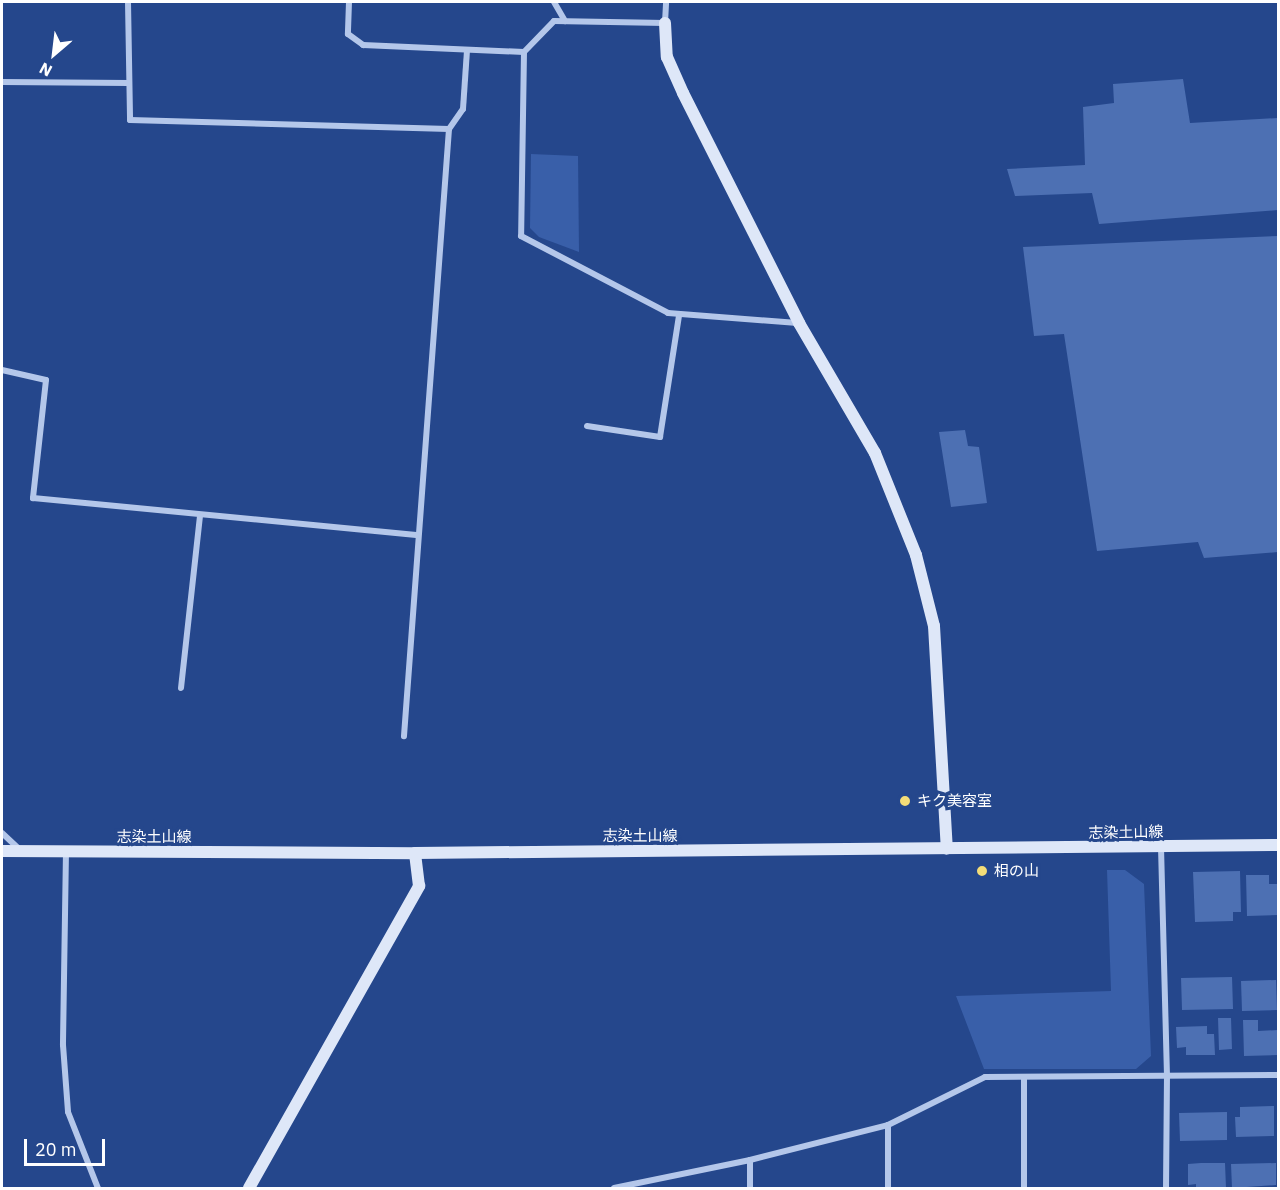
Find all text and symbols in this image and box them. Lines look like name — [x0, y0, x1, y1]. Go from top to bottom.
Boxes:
north arrow — [24, 24, 84, 84]
text: N — [36, 58, 55, 81]
place label: キク美容室 — [917, 792, 992, 810]
marker: キク美容室 — [898, 794, 912, 808]
street label: 志染土山線 — [1088, 822, 1164, 842]
street label: 志染土山線 — [603, 827, 677, 845]
street label: 志染土山線 — [117, 828, 191, 846]
place label: 相の山 — [994, 862, 1039, 880]
marker: 相の山 — [975, 864, 989, 878]
scale bar — [27, 1127, 108, 1165]
text: 20 m — [35, 1138, 77, 1161]

